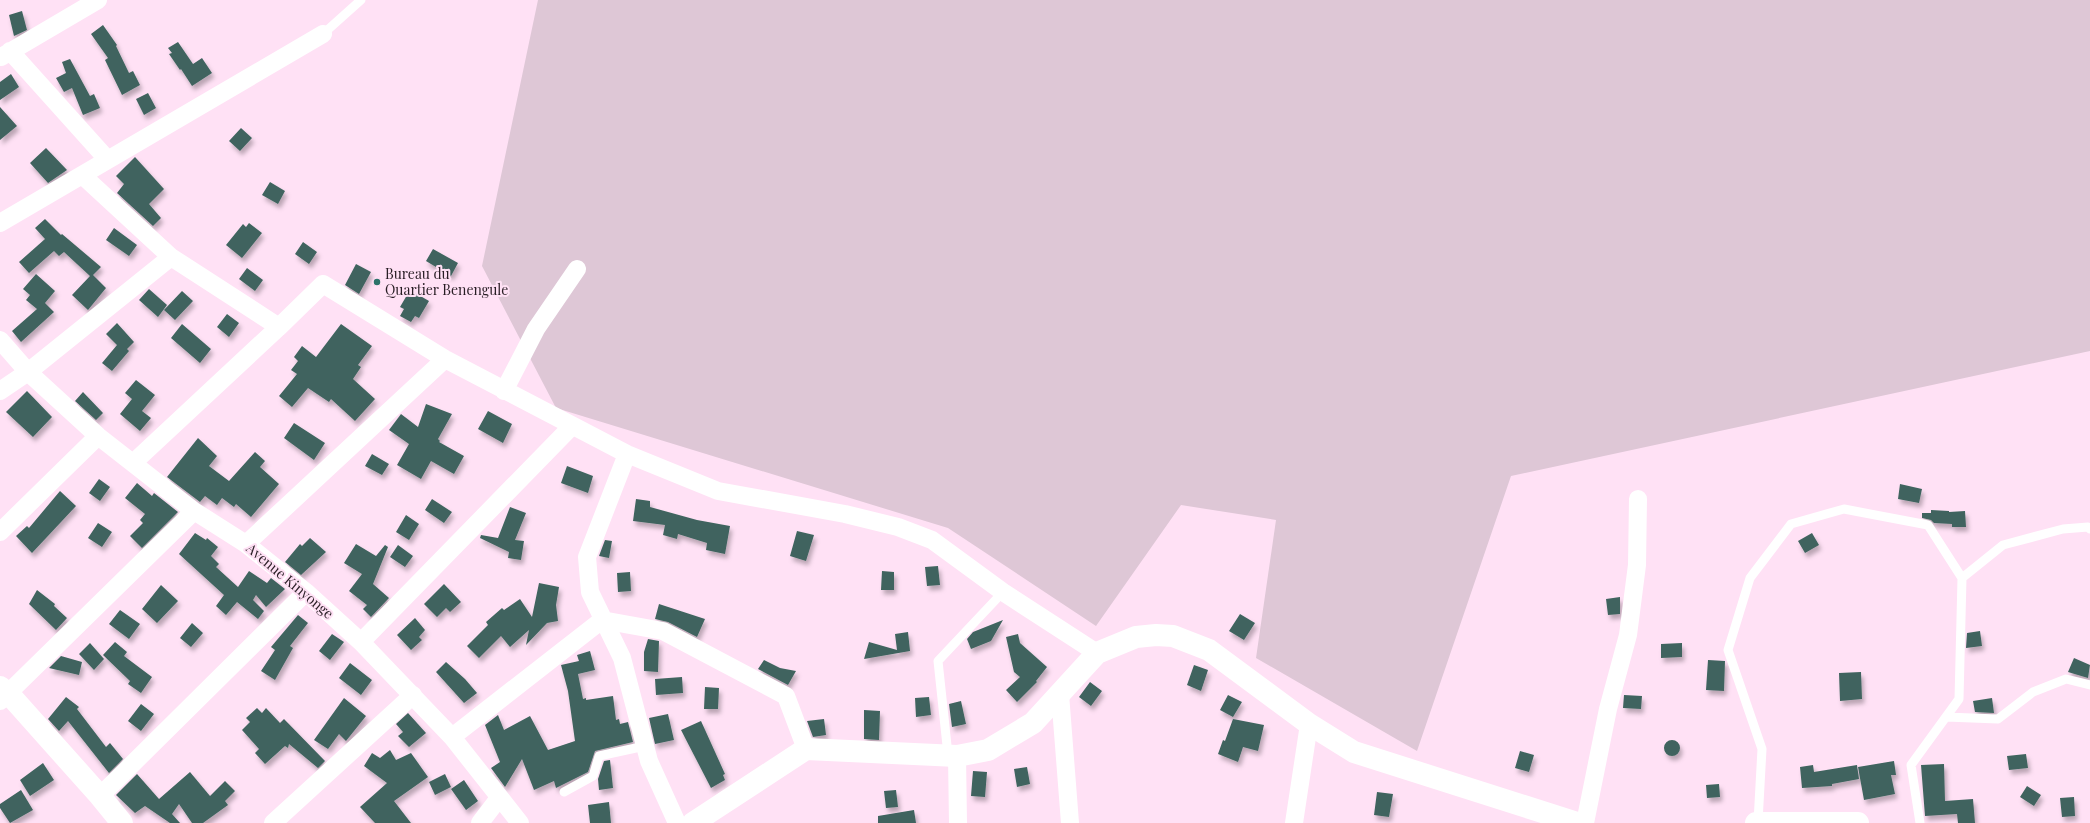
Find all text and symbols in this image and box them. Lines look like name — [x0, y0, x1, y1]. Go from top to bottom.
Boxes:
place label: Bureau du Quartier Benengule — [385, 264, 508, 299]
marker: Bureau du Quartier Benengule — [372, 277, 382, 287]
street label: Avenue Kinyonge — [242, 538, 338, 623]

